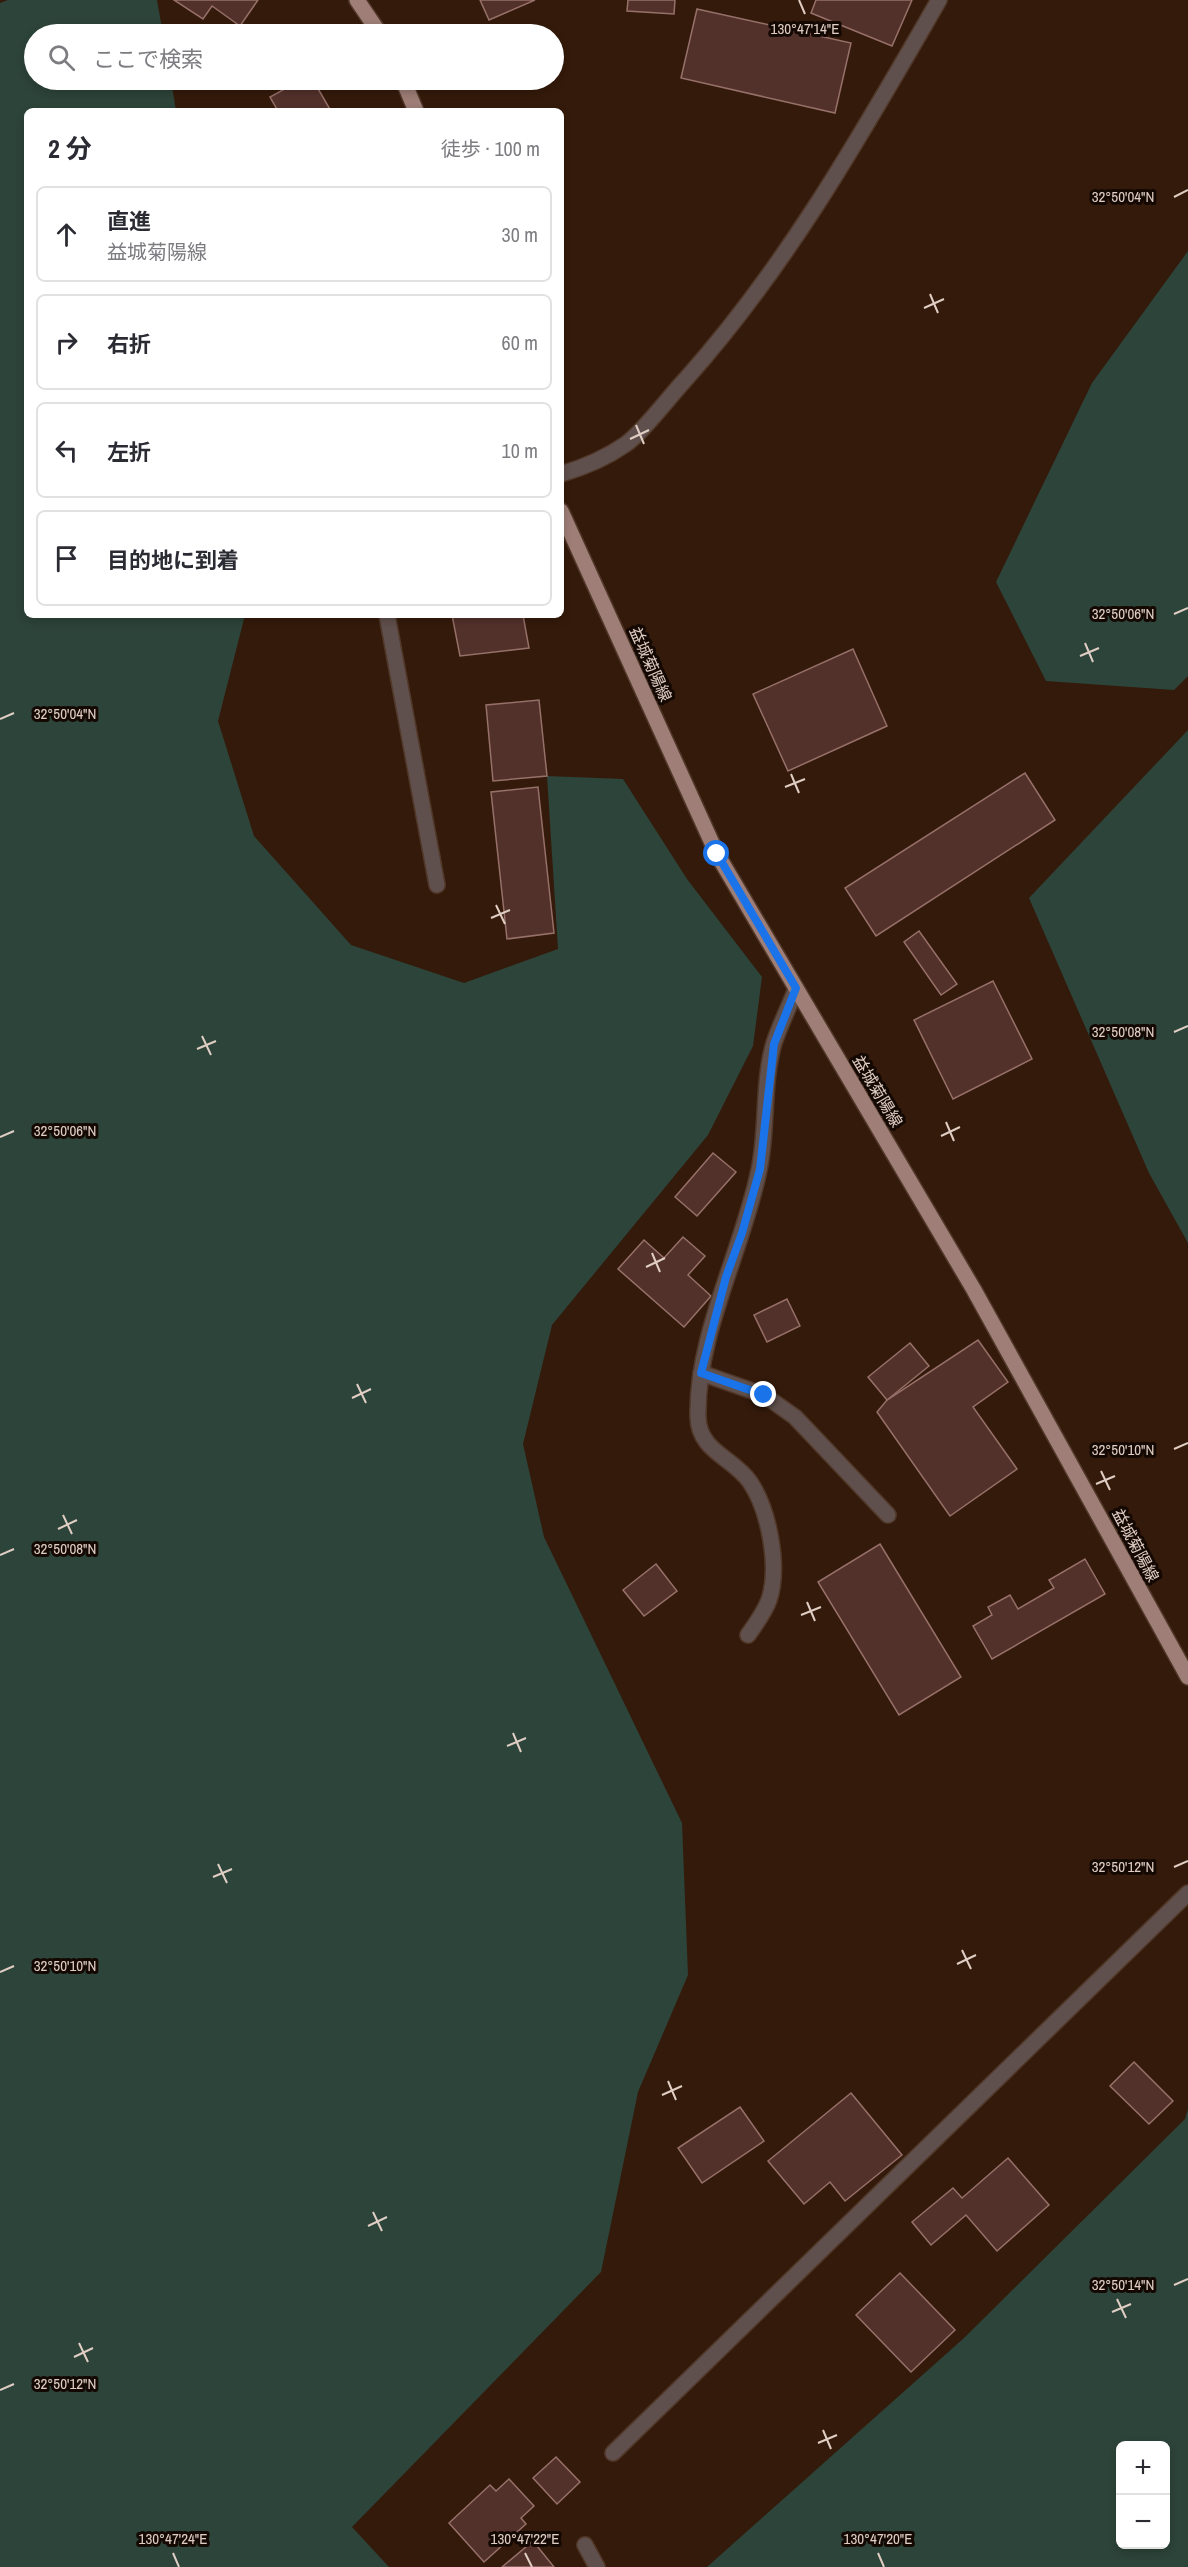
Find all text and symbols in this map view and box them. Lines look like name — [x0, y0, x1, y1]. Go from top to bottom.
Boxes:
text: 130°47'14"E — [771, 18, 839, 39]
search box — [24, 24, 564, 90]
icon: search — [45, 41, 78, 74]
text: ここで検索 — [93, 44, 203, 74]
text: 2 分 — [48, 131, 92, 166]
text: 徒歩 · 100 m — [441, 135, 540, 162]
text: 32°50'04"N — [1092, 186, 1154, 207]
text: 直進 — [107, 206, 151, 236]
icon: ahead — [50, 218, 83, 251]
text: 30 m — [502, 221, 538, 248]
text: 益城菊陽線 — [107, 238, 207, 265]
icon: right — [50, 326, 83, 359]
text: 右折 — [107, 329, 151, 359]
text: 60 m — [502, 329, 538, 356]
icon: left — [50, 434, 83, 467]
text: 左折 — [107, 437, 151, 467]
text: 10 m — [502, 437, 538, 464]
icon: arrive — [50, 542, 83, 575]
text: 目的地に到着 — [107, 545, 239, 575]
text: 32°50'06"N — [1092, 603, 1154, 624]
street label: 益城菊陽線 — [625, 623, 677, 705]
text: 32°50'04"N — [34, 703, 96, 724]
route start — [703, 840, 729, 866]
text: 32°50'08"N — [1092, 1021, 1154, 1042]
street label: 益城菊陽線 — [848, 1051, 908, 1131]
text: 32°50'06"N — [34, 1120, 96, 1141]
route end — [750, 1381, 776, 1407]
text: 32°50'10"N — [1092, 1439, 1154, 1460]
street label: 益城菊陽線 — [1108, 1505, 1164, 1585]
text: 32°50'08"N — [34, 1538, 96, 1559]
text: 32°50'12"N — [1092, 1856, 1154, 1877]
text: 32°50'10"N — [34, 1955, 96, 1976]
text: 32°50'14"N — [1092, 2274, 1154, 2295]
text: 32°50'12"N — [34, 2373, 96, 2394]
map controls — [1116, 2441, 1170, 2549]
button: + — [1116, 2441, 1170, 2495]
button: − — [1116, 2495, 1170, 2549]
text: 130°47'24"E — [139, 2528, 207, 2549]
text: 130°47'22"E — [491, 2528, 559, 2549]
text: 130°47'20"E — [844, 2528, 912, 2549]

